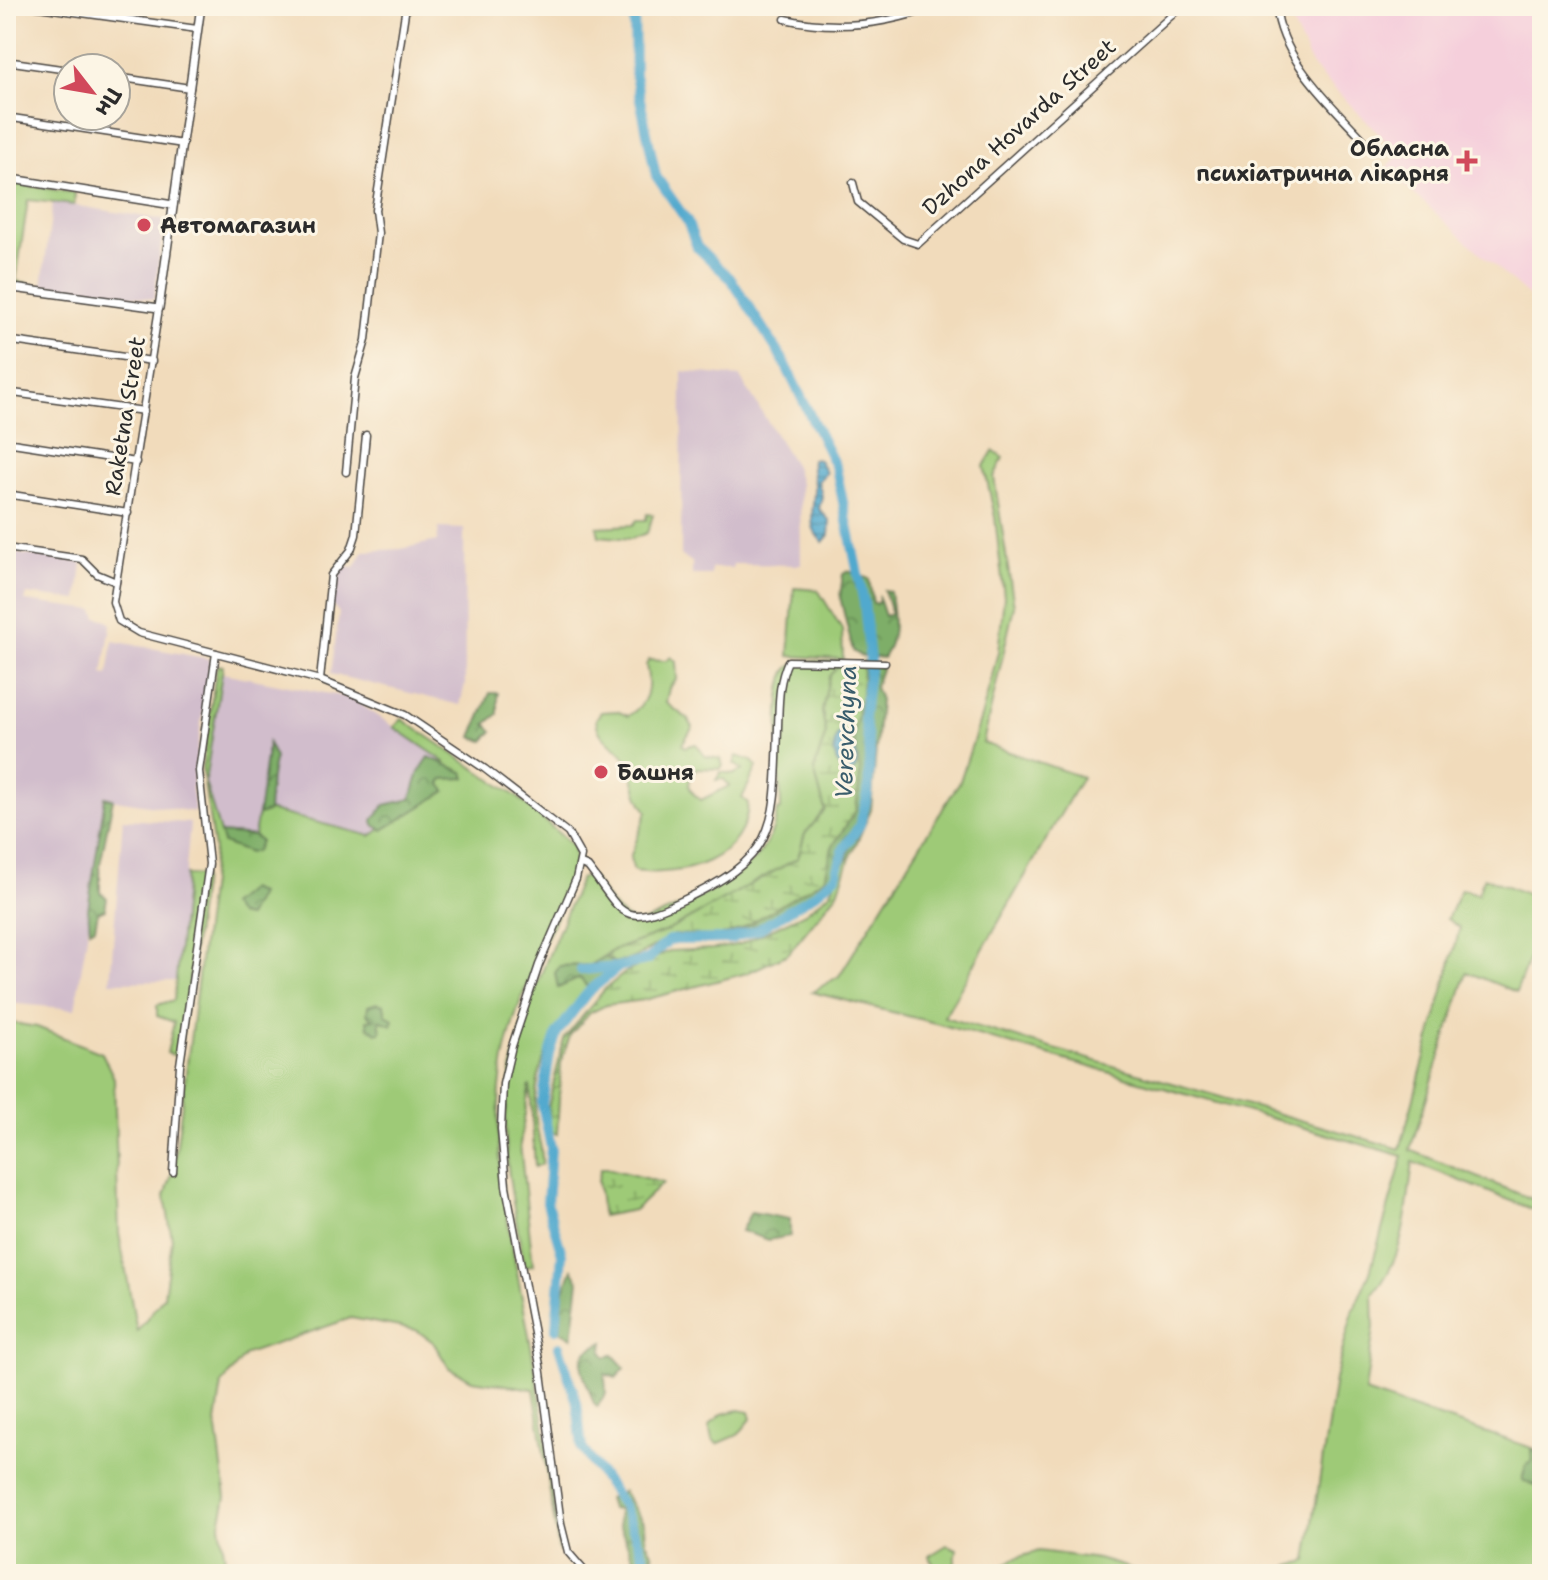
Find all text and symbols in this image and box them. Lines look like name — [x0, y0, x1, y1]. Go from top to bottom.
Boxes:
street label: Dzhona Hovarda Street — [916, 32, 1122, 222]
north arrow — [52, 52, 132, 132]
text: Пн — [89, 82, 129, 122]
place label: Обласна психіатрична лікарня — [1196, 134, 1449, 188]
marker: Обласна психіатрична лікарня — [1456, 150, 1478, 172]
place label: Автомагазин — [160, 211, 316, 240]
marker: Автомагазин — [135, 216, 153, 234]
street label: Raketna Street — [98, 334, 152, 498]
water label: Verevchyna — [828, 665, 864, 799]
place label: Башня — [617, 758, 694, 787]
marker: Башня — [592, 763, 610, 781]

